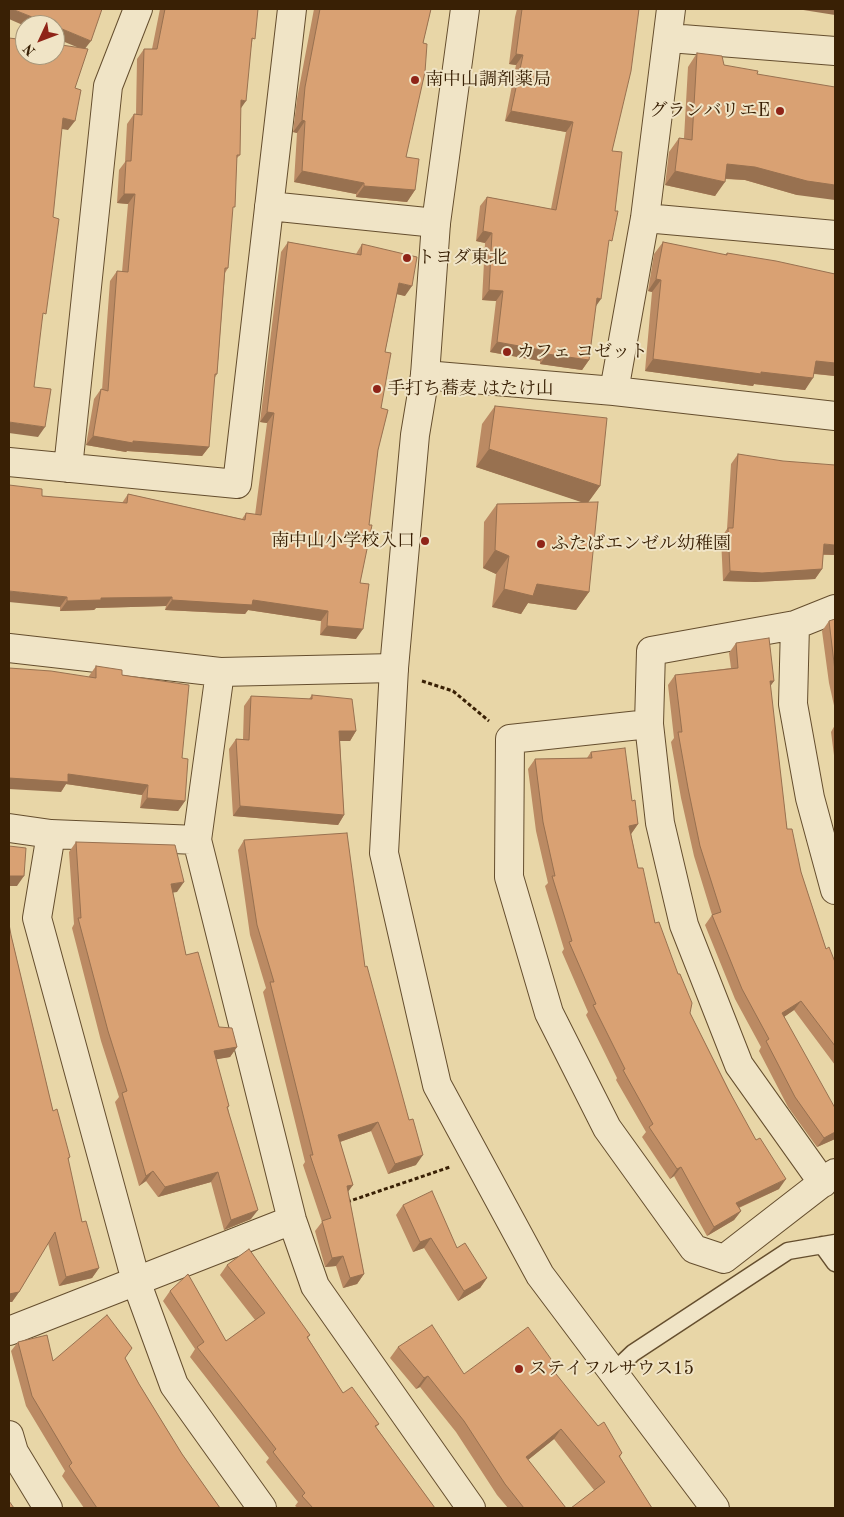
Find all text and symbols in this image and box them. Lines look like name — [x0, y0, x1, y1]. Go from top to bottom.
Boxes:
north arrow — [15, 15, 65, 65]
text: N — [21, 41, 39, 58]
place label: 南中山調剤薬局 — [425, 69, 551, 91]
marker: 南中山調剤薬局 — [409, 74, 421, 86]
place label: グランバリエE — [650, 100, 770, 122]
marker: グランバリエE — [774, 105, 786, 117]
place label: トヨダ東北 — [417, 247, 507, 269]
marker: トヨダ東北 — [401, 252, 413, 264]
place label: カフェ コゼット — [517, 341, 648, 363]
marker: カフェ コゼット — [501, 346, 513, 358]
place label: 手打ち蕎麦 はたけ山 — [387, 378, 554, 400]
marker: 手打ち蕎麦 はたけ山 — [371, 383, 383, 395]
place label: 南中山小学校入口 — [271, 530, 415, 552]
place label: ふたばエンゼル幼稚園 — [551, 533, 731, 555]
marker: 南中山小学校入口 — [419, 535, 431, 547]
marker: ふたばエンゼル幼稚園 — [535, 538, 547, 550]
place label: ステイフルサウス15 — [529, 1358, 694, 1380]
marker: ステイフルサウス15 — [513, 1363, 525, 1375]

